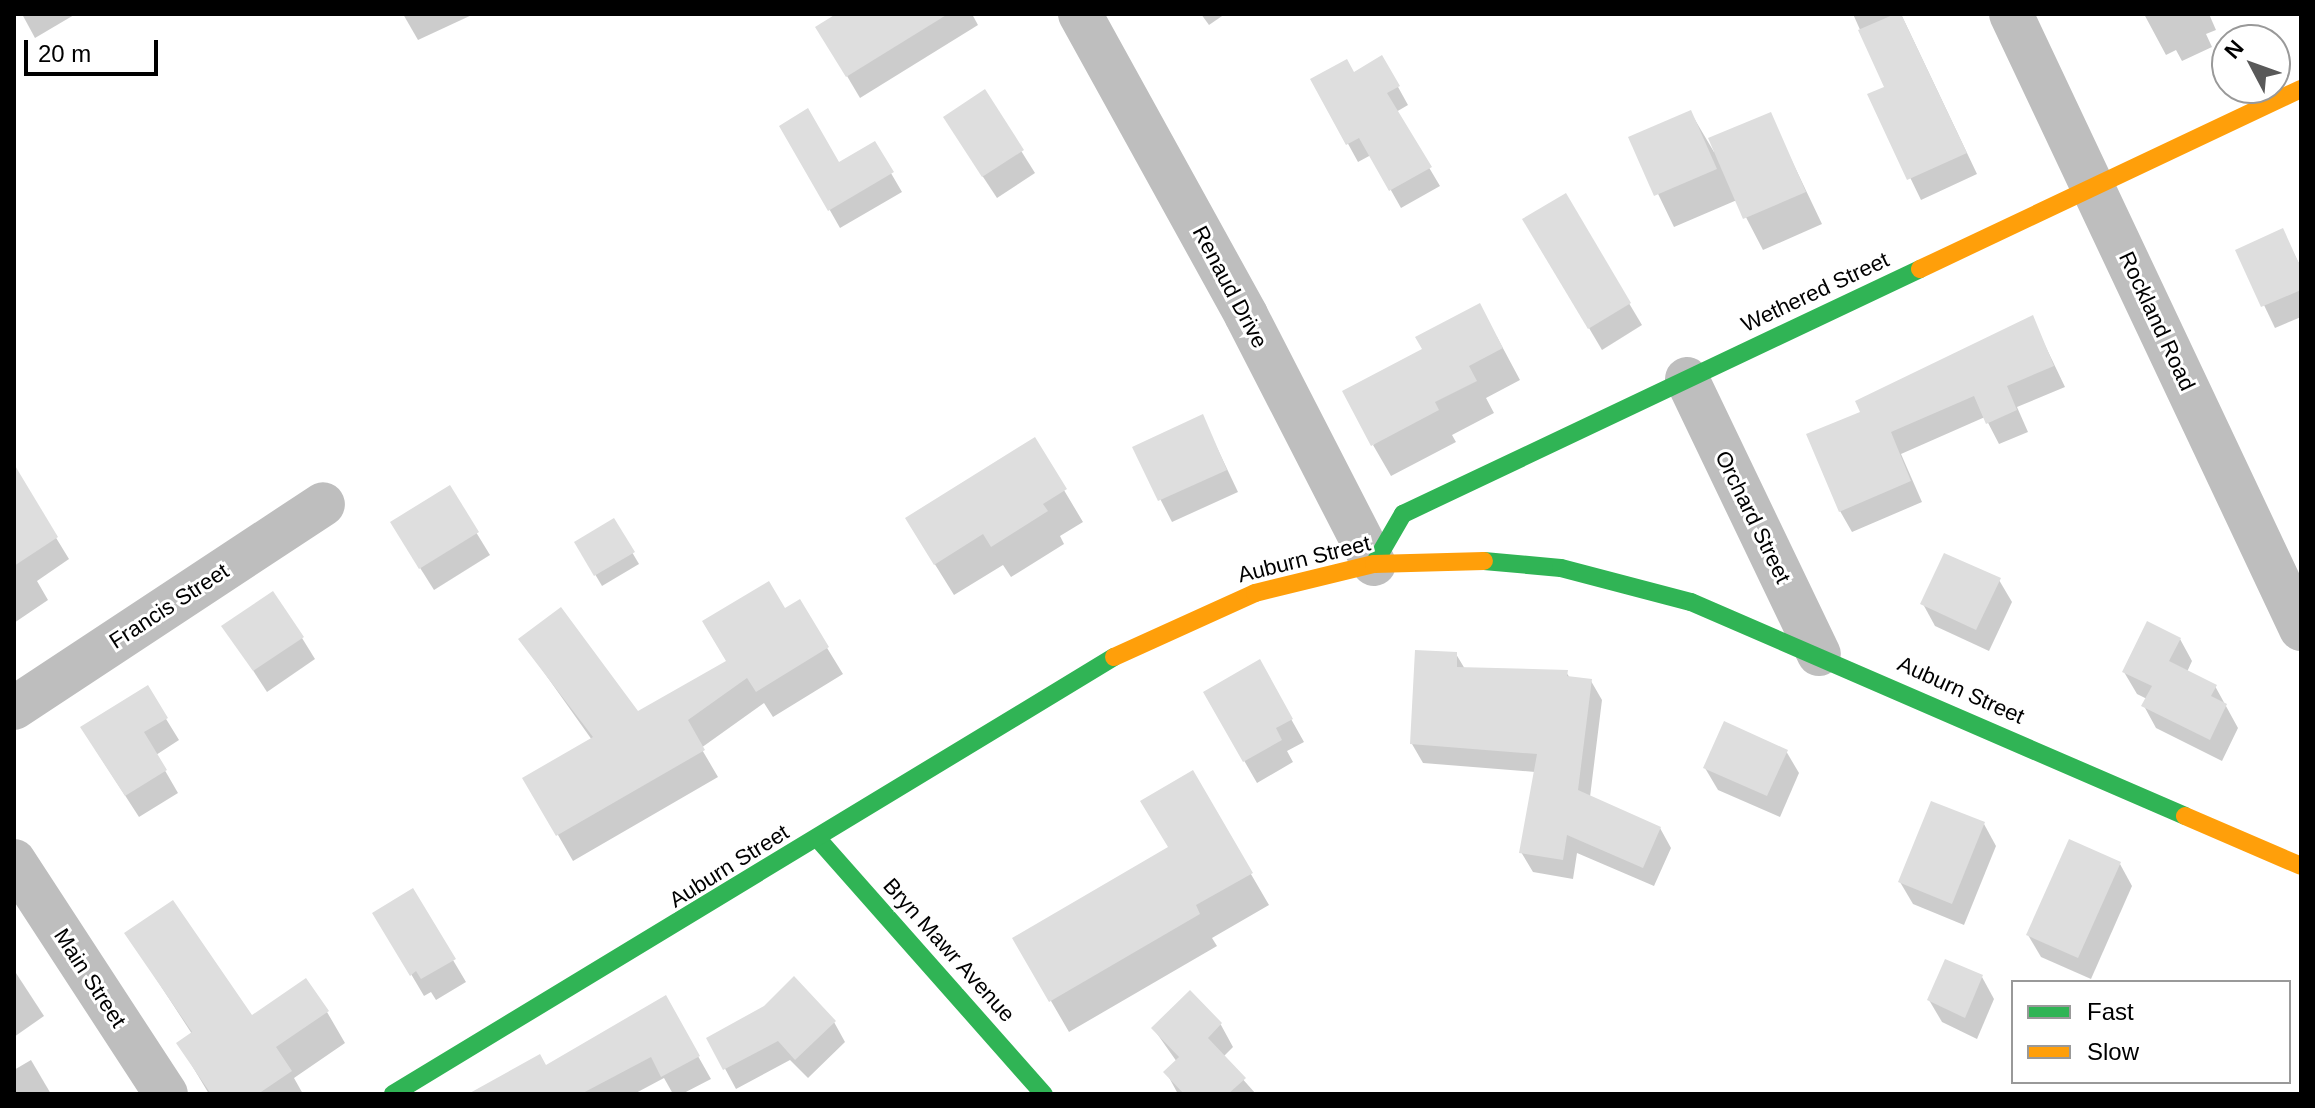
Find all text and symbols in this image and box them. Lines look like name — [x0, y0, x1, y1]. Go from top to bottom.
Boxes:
scale bar — [28, 24, 162, 74]
north arrow — [2211, 24, 2291, 104]
text: N — [2219, 35, 2249, 63]
text: 20 m — [38, 40, 91, 67]
street label: Renaud Drive — [1187, 221, 1273, 353]
street label: Wethered Street — [1737, 246, 1893, 338]
street label: Rockland Road — [2113, 247, 2201, 395]
street label: Orchard Street — [1710, 446, 1796, 588]
street label: Auburn Street — [1235, 530, 1373, 588]
street label: Francis Street — [104, 558, 234, 654]
street label: Auburn Street — [1894, 650, 2028, 730]
street label: Auburn Street — [664, 819, 794, 913]
street label: Bryn Mawr Avenue — [877, 872, 1021, 1028]
street label: Main Street — [48, 924, 132, 1032]
legend — [2011, 980, 2291, 1084]
text: Fast — [2087, 998, 2134, 1025]
text: Slow — [2087, 1038, 2139, 1065]

